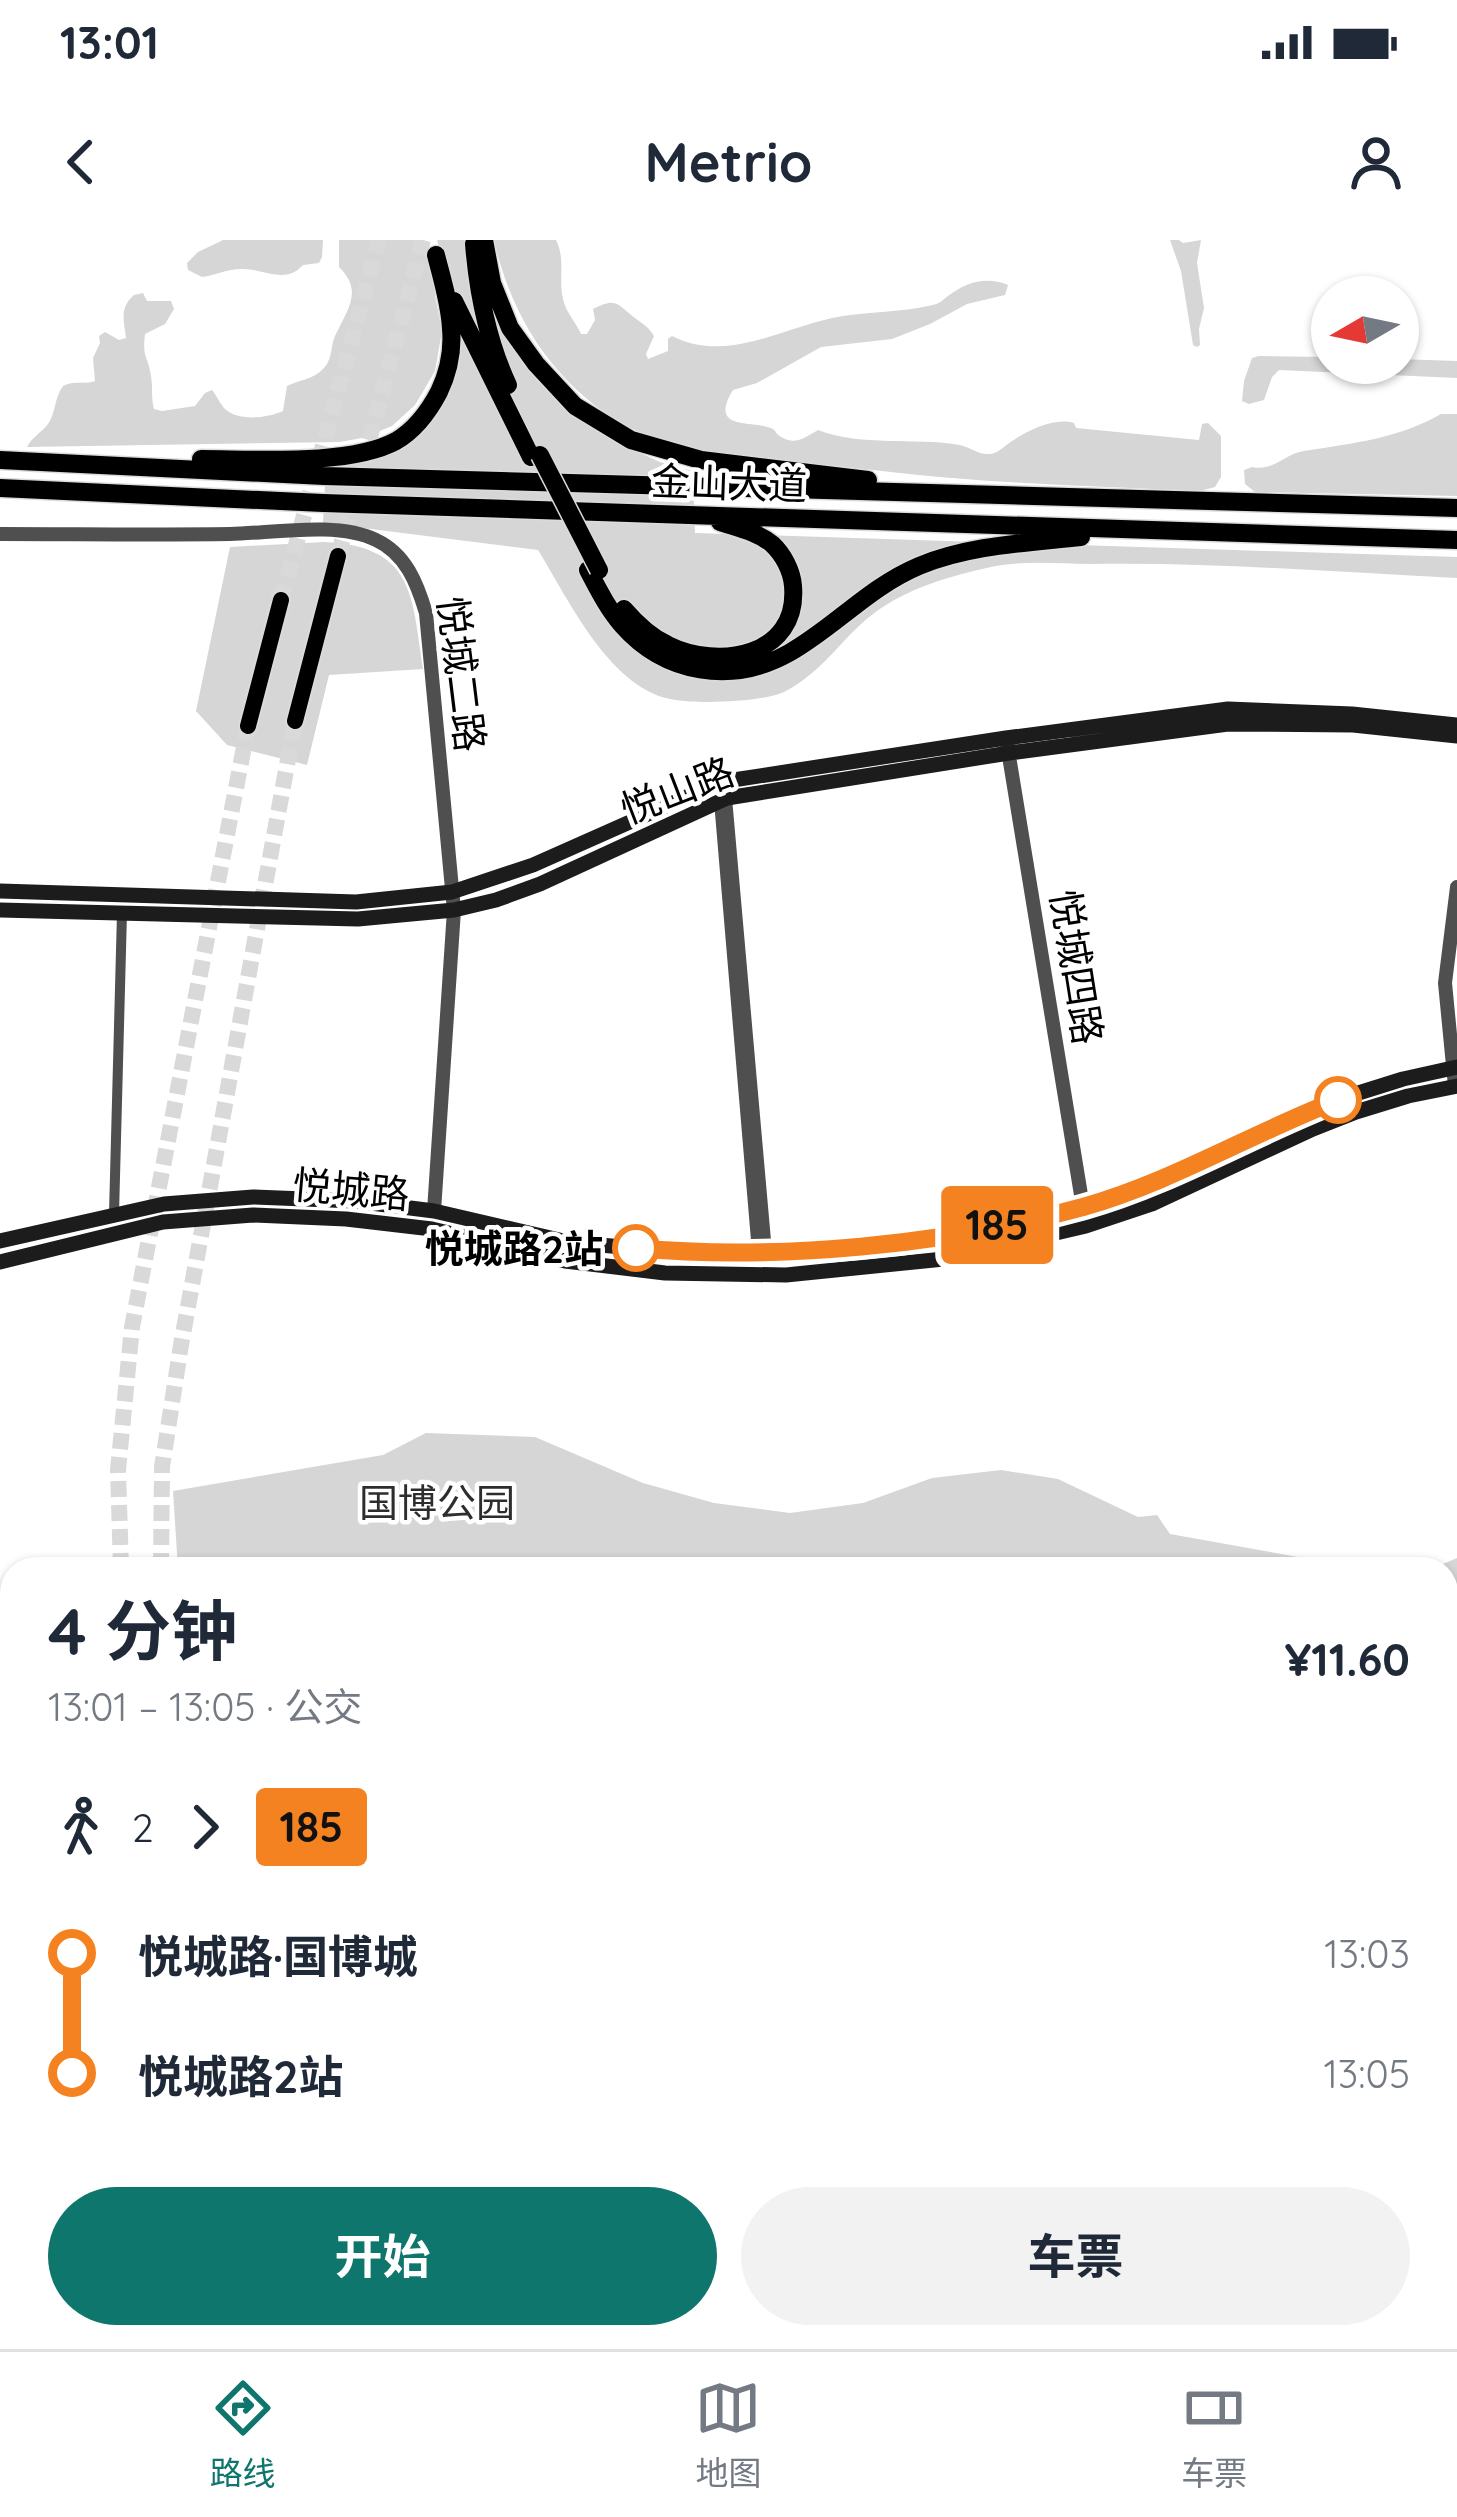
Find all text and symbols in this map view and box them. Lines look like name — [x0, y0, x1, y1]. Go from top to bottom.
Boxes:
text: 13:01 — [60, 14, 159, 70]
text: Metrio — [644, 128, 813, 196]
icon: back — [48, 129, 114, 195]
icon: person — [1343, 129, 1409, 195]
north arrow — [1311, 276, 1419, 384]
map controls — [1311, 276, 1419, 384]
street label: 金山大道 — [650, 456, 808, 510]
street label: 悦城二路 — [428, 594, 496, 754]
street label: 悦山路 — [614, 746, 740, 834]
street label: 悦城四路 — [1041, 886, 1113, 1048]
unlabelled marker — [1316, 1078, 1360, 1122]
street label: 悦城路 — [291, 1159, 411, 1219]
line badge: 185 — [928, 1186, 1066, 1264]
text: 185 — [965, 1198, 1029, 1251]
place label: 悦城路2站 — [425, 1224, 603, 1273]
marker: 悦城路2站 — [614, 1226, 658, 1270]
park label: 国博公园 — [359, 1478, 515, 1527]
text: 4 分钟 — [48, 1589, 237, 1672]
text: ¥11.60 — [1284, 1631, 1410, 1687]
text: 13:01 – 13:05 · 公交 — [48, 1682, 363, 1731]
icon: walk — [48, 1794, 114, 1860]
icon: forward — [172, 1794, 238, 1860]
text: 185 — [280, 1800, 343, 1853]
text: 2 — [132, 1803, 154, 1852]
text: 悦城路·国博城 — [138, 1928, 418, 1984]
text: 13:03 — [1324, 1929, 1410, 1978]
text: 悦城路2站 — [138, 2048, 344, 2104]
text: 13:05 — [1323, 2049, 1410, 2098]
button: 开始 — [48, 2187, 717, 2325]
button: 车票 — [741, 2187, 1410, 2325]
tab: 路线 — [210, 2375, 276, 2495]
tab: 地图 — [695, 2375, 761, 2495]
tab: 车票 — [1181, 2375, 1247, 2495]

